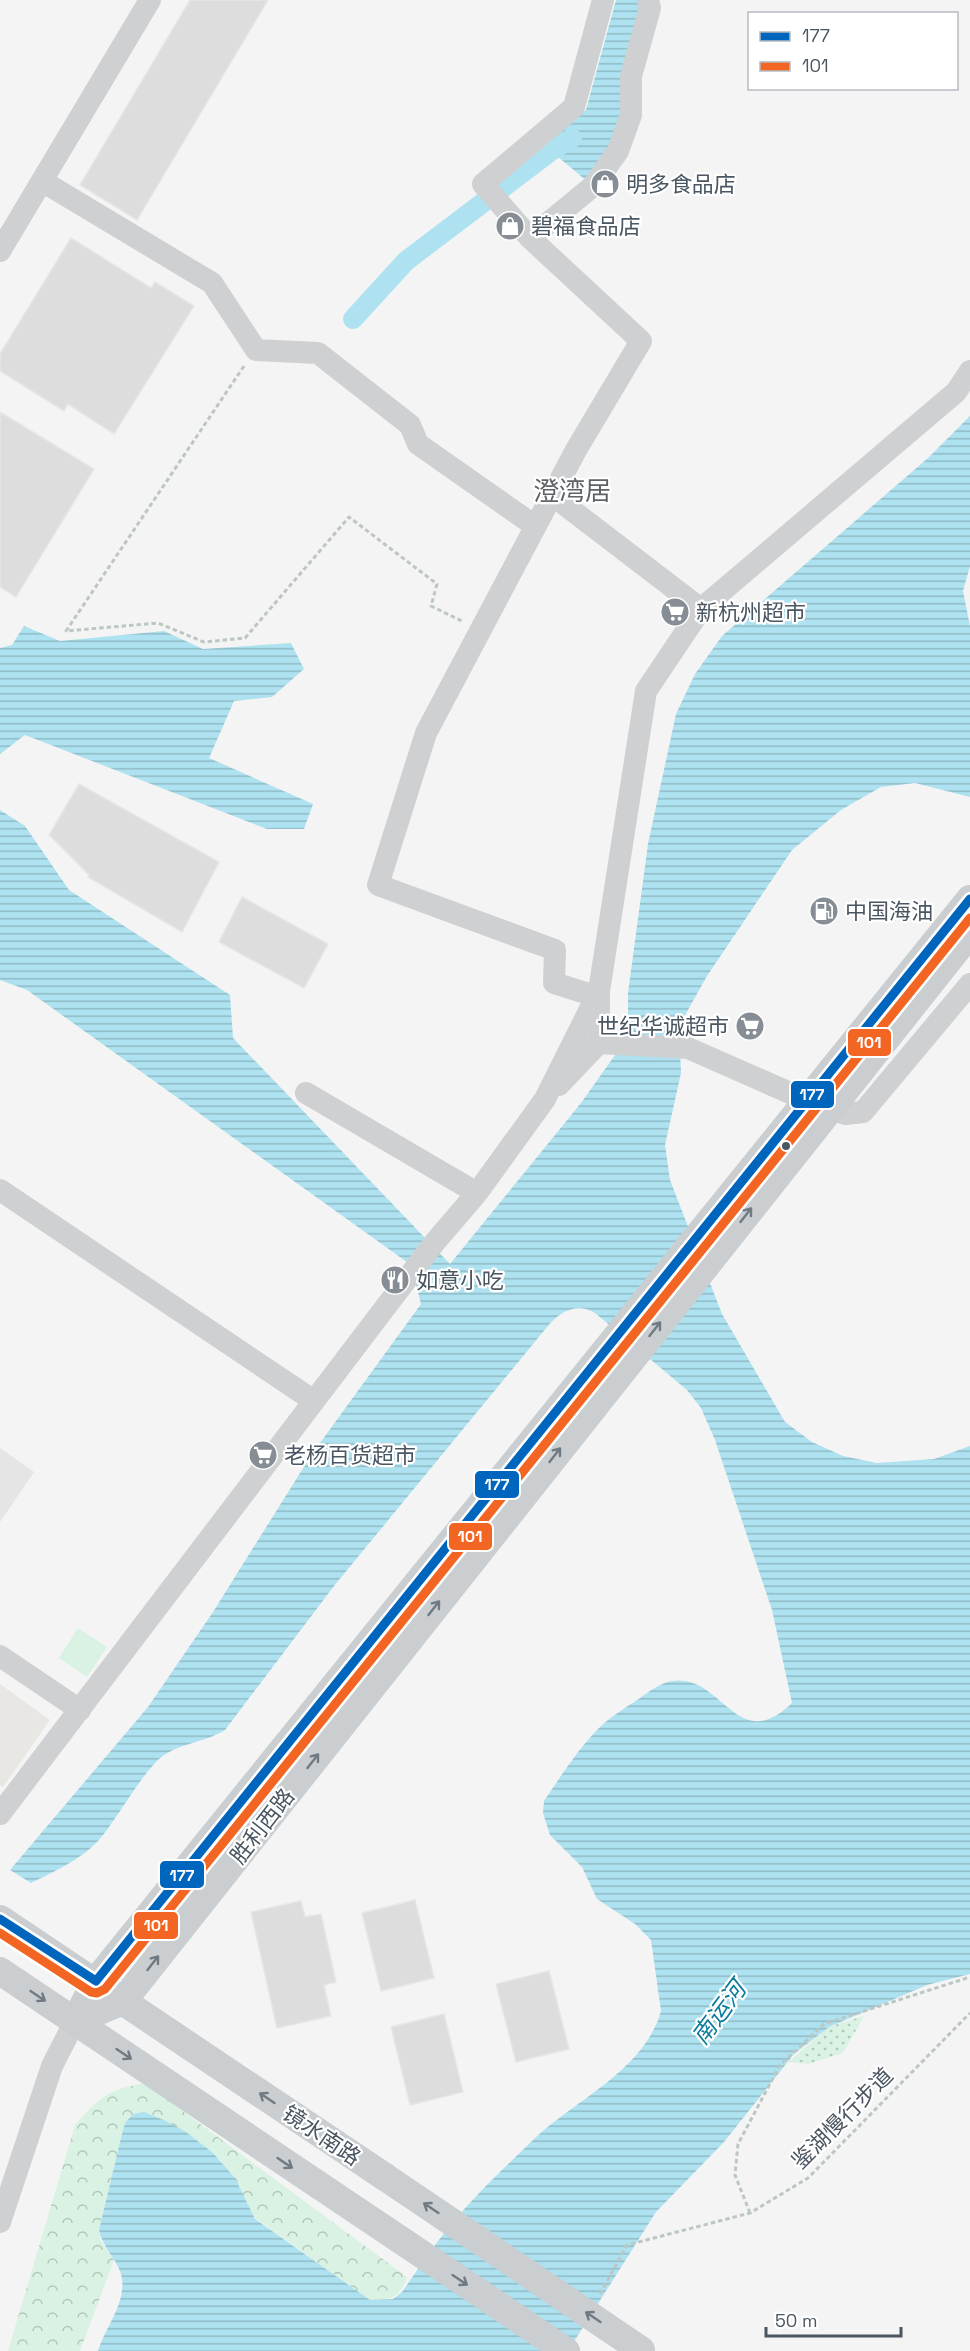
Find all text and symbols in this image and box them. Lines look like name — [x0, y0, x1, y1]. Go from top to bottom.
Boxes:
legend — [748, 12, 958, 90]
text: 177 — [802, 24, 830, 47]
text: 101 — [802, 54, 829, 77]
shop icon: 明多食品店 — [589, 168, 621, 200]
place label: 明多食品店 — [626, 170, 736, 198]
shop icon: 碧福食品店 — [494, 210, 526, 242]
place label: 碧福食品店 — [531, 212, 641, 240]
district label: 澄湾居 — [533, 474, 611, 508]
supermarket icon: 新杭州超市 — [659, 596, 691, 628]
place label: 新杭州超市 — [696, 598, 806, 626]
fuel station icon: 中国海油 — [808, 895, 840, 927]
place label: 中国海油 — [845, 897, 933, 925]
supermarket icon: 世纪华诚超市 — [734, 1010, 766, 1042]
place label: 世纪华诚超市 — [597, 1012, 729, 1040]
line badge: 101 — [847, 1028, 892, 1057]
text: 101 — [857, 1032, 881, 1053]
line badge: 177 — [790, 1080, 835, 1109]
text: 177 — [800, 1084, 825, 1105]
unlabelled marker — [780, 1140, 792, 1152]
one-way arrow — [739, 1207, 752, 1223]
restaurant icon: 如意小吃 — [379, 1264, 411, 1296]
place label: 如意小吃 — [416, 1266, 504, 1294]
one-way arrow — [649, 1321, 662, 1337]
supermarket icon: 老杨百货超市 — [247, 1439, 279, 1471]
place label: 老杨百货超市 — [284, 1441, 416, 1469]
one-way arrow — [549, 1447, 562, 1463]
line badge: 177 — [474, 1470, 520, 1499]
text: 177 — [485, 1474, 510, 1495]
line badge: 101 — [448, 1522, 493, 1551]
text: 101 — [458, 1526, 482, 1547]
one-way arrow — [428, 1600, 441, 1616]
one-way arrow — [307, 1753, 320, 1769]
street label: 胜利西路 — [224, 1783, 300, 1869]
line badge: 177 — [159, 1860, 205, 1889]
text: 177 — [170, 1865, 195, 1886]
line badge: 101 — [133, 1911, 179, 1940]
text: 101 — [144, 1915, 168, 1936]
one-way arrow — [147, 1955, 160, 1971]
water label: 南运河 — [685, 1971, 755, 2051]
one-way arrow — [29, 1990, 46, 2003]
one-way arrow — [115, 2048, 131, 2060]
street label: 鉴湖慢行步道 — [785, 2061, 899, 2175]
one-way arrow — [259, 2091, 276, 2103]
street label: 镜水南路 — [278, 2099, 366, 2171]
one-way arrow — [277, 2157, 293, 2169]
one-way arrow — [423, 2202, 440, 2214]
one-way arrow — [452, 2274, 468, 2286]
scale bar — [766, 2300, 901, 2338]
text: 50 m — [775, 2309, 817, 2332]
one-way arrow — [585, 2311, 601, 2323]

